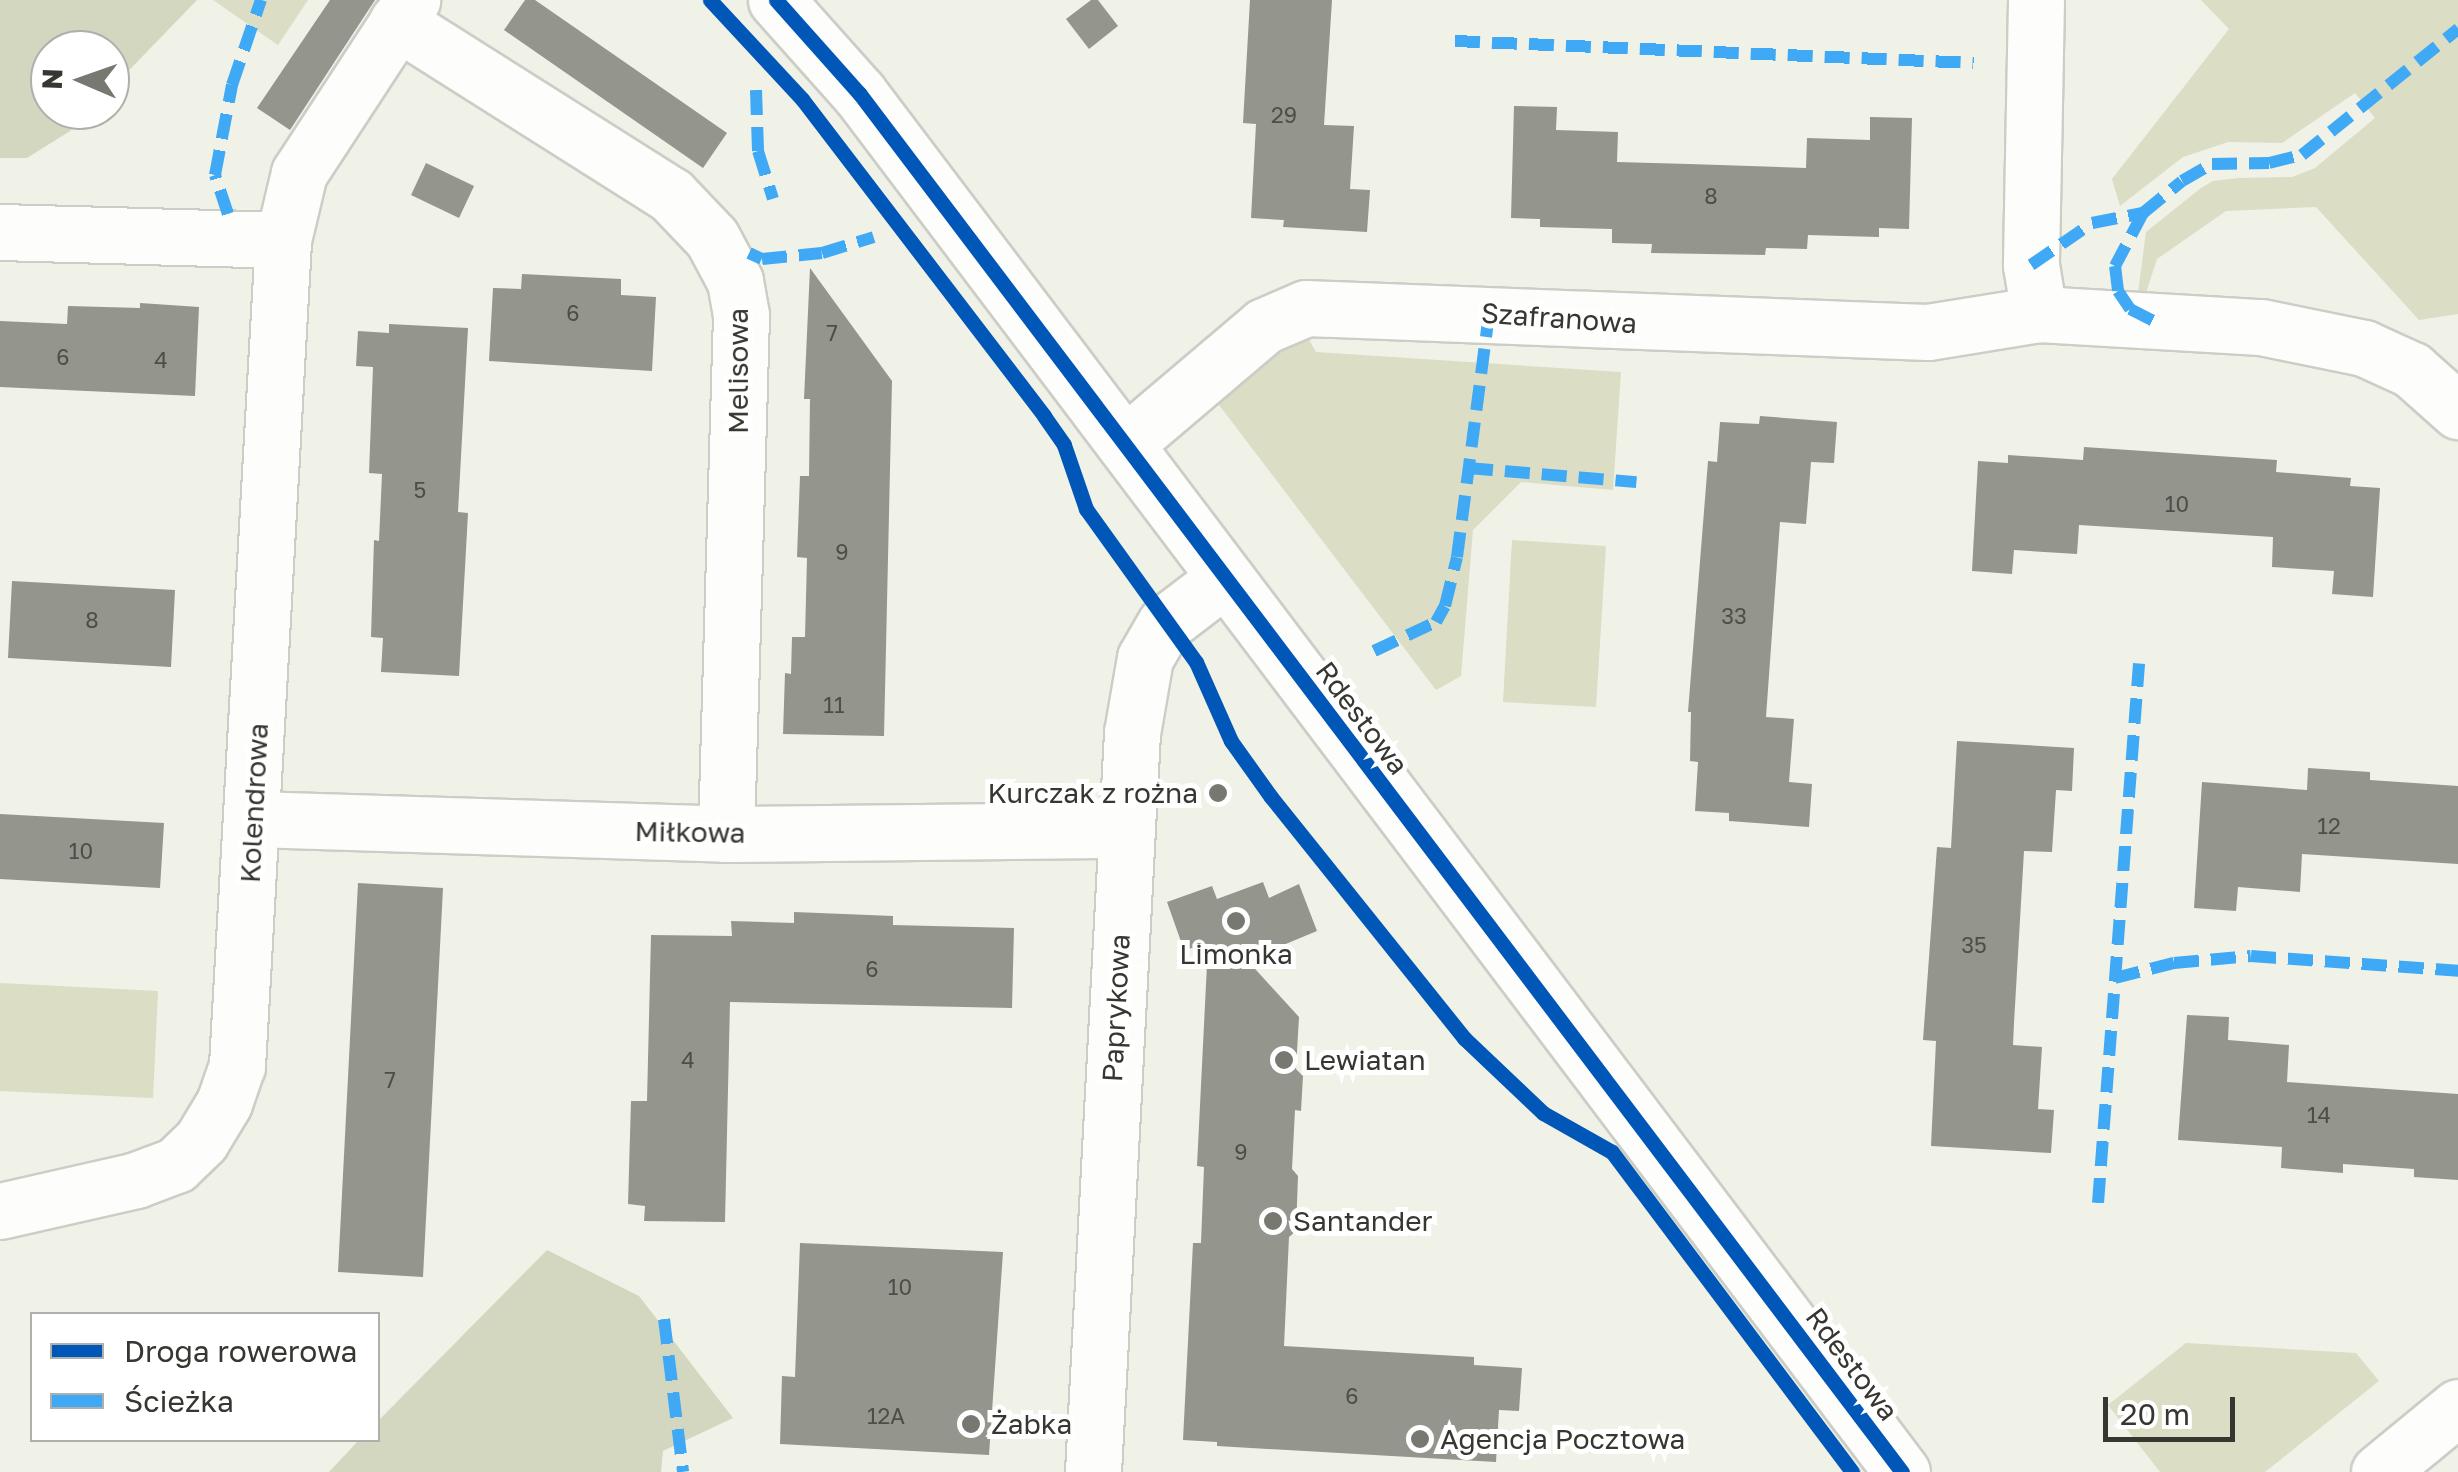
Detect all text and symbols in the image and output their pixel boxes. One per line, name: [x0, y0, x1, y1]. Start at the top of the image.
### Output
north arrow: [30, 30, 130, 130]
text: N: [35, 68, 68, 90]
house number: 29: [1271, 102, 1297, 128]
house number: 8: [1704, 183, 1718, 209]
street label: Szafranowa: [1480, 296, 1638, 340]
house number: 6: [566, 300, 580, 326]
street label: Melisowa: [721, 308, 755, 434]
house number: 7: [826, 320, 838, 346]
house number: 6: [56, 344, 70, 370]
house number: 4: [154, 347, 168, 373]
house number: 5: [414, 477, 426, 503]
house number: 10: [2165, 491, 2189, 517]
house number: 9: [835, 539, 849, 565]
house number: 33: [1721, 603, 1747, 629]
house number: 8: [85, 607, 99, 633]
street label: Rdestowa: [1309, 655, 1415, 781]
house number: 11: [823, 692, 845, 718]
street label: Kolendrowa: [233, 722, 275, 884]
place label: Kurczak z rożna: [987, 776, 1198, 810]
marker: Kurczak z rożna: [1207, 782, 1229, 804]
house number: 12: [2317, 813, 2341, 839]
street label: Miłkowa: [634, 814, 746, 850]
house number: 10: [69, 838, 93, 864]
marker: Limonka: [1225, 910, 1247, 932]
house number: 35: [1961, 932, 1987, 958]
street label: Paprykowa: [1095, 933, 1137, 1083]
place label: Limonka: [1179, 937, 1293, 971]
house number: 6: [865, 956, 879, 982]
place label: Lewiatan: [1304, 1043, 1426, 1077]
house number: 4: [681, 1047, 695, 1073]
marker: Lewiatan: [1273, 1049, 1295, 1071]
house number: 7: [384, 1067, 396, 1093]
house number: 14: [2307, 1102, 2331, 1128]
house number: 9: [1234, 1139, 1248, 1165]
place label: Santander: [1293, 1204, 1432, 1238]
marker: Santander: [1262, 1210, 1284, 1232]
house number: 10: [888, 1274, 912, 1300]
street label: Rdestowa: [1799, 1301, 1905, 1427]
legend: [30, 1312, 380, 1442]
text: Droga rowerowa: [124, 1333, 358, 1369]
scale bar: [2108, 1377, 2240, 1439]
text: Ścieżka: [124, 1383, 234, 1419]
house number: 6: [1345, 1383, 1359, 1409]
text: 20 m: [2120, 1396, 2190, 1432]
house number: 12A: [867, 1403, 905, 1429]
place label: Żabka: [991, 1407, 1072, 1441]
marker: Żabka: [960, 1413, 982, 1435]
place label: Agencja Pocztowa: [1440, 1422, 1685, 1456]
marker: Agencja Pocztowa: [1409, 1428, 1431, 1450]

